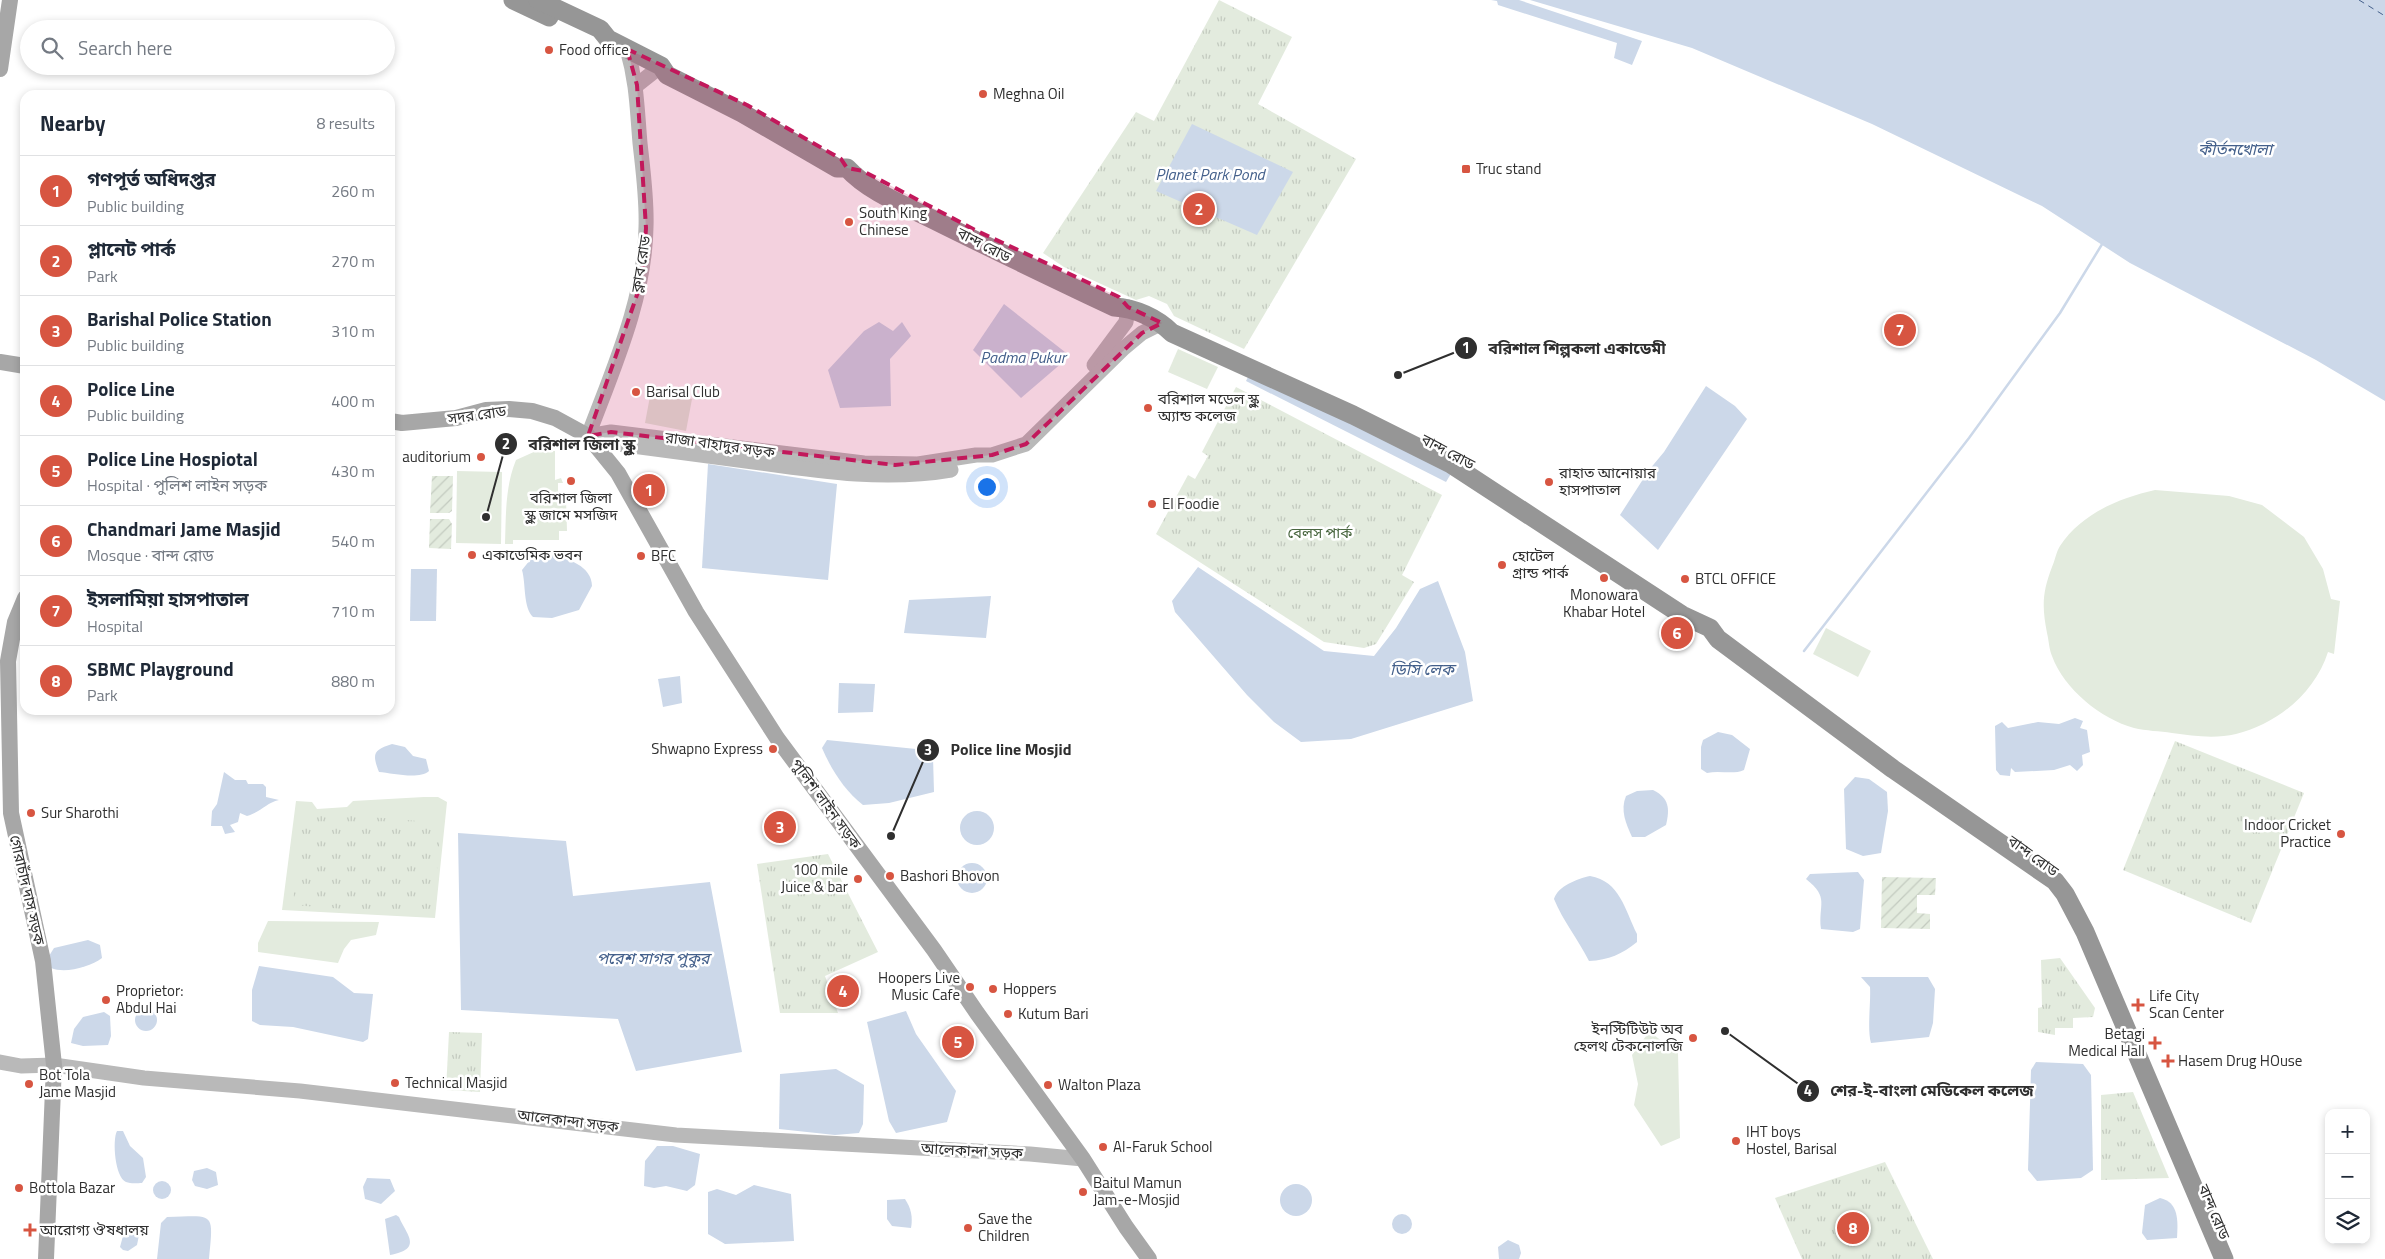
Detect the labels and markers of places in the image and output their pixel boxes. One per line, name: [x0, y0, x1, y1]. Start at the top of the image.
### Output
place label: Food office: [559, 38, 629, 61]
marker: Food office: [543, 44, 555, 56]
place label: Meghna Oil: [993, 82, 1064, 105]
marker: Meghna Oil: [977, 88, 989, 100]
place label: Truc stand: [1476, 157, 1541, 180]
marker: Truc stand: [1460, 163, 1472, 175]
pin: 2: [1183, 190, 1215, 228]
place label: South King Chinese: [859, 201, 928, 241]
marker: South King Chinese: [843, 216, 855, 228]
pin: 7: [1884, 311, 1916, 349]
callout: বরিশাল শিল্পকলা একাডেমী: [1453, 333, 1676, 364]
place label: Barisal Club: [646, 380, 720, 403]
marker: Barisal Club: [630, 386, 642, 398]
place label: বরিশাল মডেল স্কুল অ্যান্ড কলেজ: [1157, 387, 1259, 427]
marker: বরিশাল মডেল স্কুল অ্যান্ড কলেজ: [1142, 402, 1154, 414]
callout: বরিশাল জিলা স্কুল: [493, 429, 645, 460]
place label: auditorium: [402, 445, 471, 468]
marker: auditorium: [475, 451, 487, 463]
place label: রাহাত আনোয়ার হাসপাতাল: [1558, 461, 1657, 501]
pin: 1: [633, 471, 665, 509]
marker: বরিশাল জিলা স্কুল জামে মসজিদ: [565, 475, 577, 487]
marker: রাহাত আনোয়ার হাসপাতাল: [1543, 476, 1555, 488]
place label: বরিশাল জিলা স্কুল জামে মসজিদ: [523, 486, 618, 526]
place label: El Foodie: [1162, 492, 1219, 515]
marker: El Foodie: [1146, 498, 1158, 510]
place label: একাডেমিক ভবন: [482, 543, 583, 566]
place label: BFC: [651, 544, 676, 567]
place label: হোটেল গ্রান্ড পার্ক: [1512, 544, 1569, 584]
marker: একাডেমিক ভবন: [466, 549, 478, 561]
marker: BFC: [635, 550, 647, 562]
marker: হোটেল গ্রান্ড পার্ক: [1496, 559, 1508, 571]
place label: BTCL OFFICE: [1695, 567, 1776, 590]
marker: Monowara Khabar Hotel: [1598, 572, 1610, 584]
marker: BTCL OFFICE: [1679, 573, 1691, 585]
place label: Monowara Khabar Hotel: [1563, 583, 1645, 623]
pin: 6: [1661, 614, 1693, 652]
callout: Police line Mosjid: [916, 734, 1081, 765]
place label: Shwapno Express: [651, 737, 763, 760]
marker: Shwapno Express: [767, 743, 779, 755]
place label: Sur Sharothi: [41, 801, 119, 824]
marker: Sur Sharothi: [25, 807, 37, 819]
pin: 3: [764, 808, 796, 846]
place label: Indoor Cricket Practice: [2244, 813, 2332, 853]
marker: Indoor Cricket Practice: [2335, 828, 2347, 840]
place label: 100 mile Juice & bar: [781, 858, 848, 898]
place label: Bashori Bhovon: [900, 864, 1000, 887]
marker: Bashori Bhovon: [884, 870, 896, 882]
marker: 100 mile Juice & bar: [852, 873, 864, 885]
place label: Hoopers Live Music Cafe: [878, 966, 960, 1006]
pin: 4: [827, 972, 859, 1010]
place label: Hoppers: [1003, 977, 1057, 1000]
place label: Proprietor: Abdul Hai: [116, 979, 183, 1019]
marker: Hoopers Live Music Cafe: [964, 981, 976, 993]
marker: Hoppers: [987, 983, 999, 995]
place label: Life City Scan Center: [2149, 984, 2224, 1024]
marker: Proprietor: Abdul Hai: [100, 994, 112, 1006]
marker: Life City Scan Center: [2131, 998, 2145, 1012]
place label: Kutum Bari: [1018, 1002, 1089, 1025]
marker: Kutum Bari: [1002, 1008, 1014, 1020]
place label: ইনস্টিটিউট অব হেলথ টেকনোলজি: [1574, 1017, 1684, 1057]
place label: Betagi Medical Hall: [2068, 1022, 2145, 1062]
pin: 5: [942, 1023, 974, 1061]
marker: ইনস্টিটিউট অব হেলথ টেকনোলজি: [1687, 1032, 1699, 1044]
marker: Betagi Medical Hall: [2149, 1037, 2161, 1049]
place label: Hasem Drug HOuse: [2178, 1049, 2302, 1072]
marker: Hasem Drug HOuse: [2162, 1055, 2174, 1067]
place label: Bot Tola Jame Masjid: [39, 1063, 116, 1103]
place label: Technical Masjid: [405, 1071, 507, 1094]
place label: Walton Plaza: [1058, 1073, 1141, 1096]
callout: শের-ই-বাংলা মেডিকেল কলেজ: [1795, 1075, 2044, 1106]
marker: Technical Masjid: [389, 1077, 401, 1089]
marker: Bot Tola Jame Masjid: [23, 1078, 35, 1090]
marker: Walton Plaza: [1042, 1079, 1054, 1091]
place label: IHT boys Hostel, Barisal: [1746, 1120, 1837, 1160]
place label: Al-Faruk School: [1113, 1135, 1213, 1158]
marker: IHT boys Hostel, Barisal: [1730, 1135, 1742, 1147]
marker: Al-Faruk School: [1097, 1141, 1109, 1153]
place label: Baitul Mamun Jam-e-Mosjid: [1093, 1171, 1182, 1211]
place label: Bottola Bazar: [29, 1176, 115, 1199]
marker: Bottola Bazar: [13, 1182, 25, 1194]
marker: Baitul Mamun Jam-e-Mosjid: [1077, 1186, 1089, 1198]
place label: Save the Children: [978, 1207, 1032, 1247]
pin: 8: [1837, 1209, 1869, 1247]
place label: আরোগ্য ঔষধালয়: [39, 1218, 149, 1241]
marker: Save the Children: [962, 1222, 974, 1234]
marker: আরোগ্য ঔষধালয়: [24, 1224, 36, 1236]

